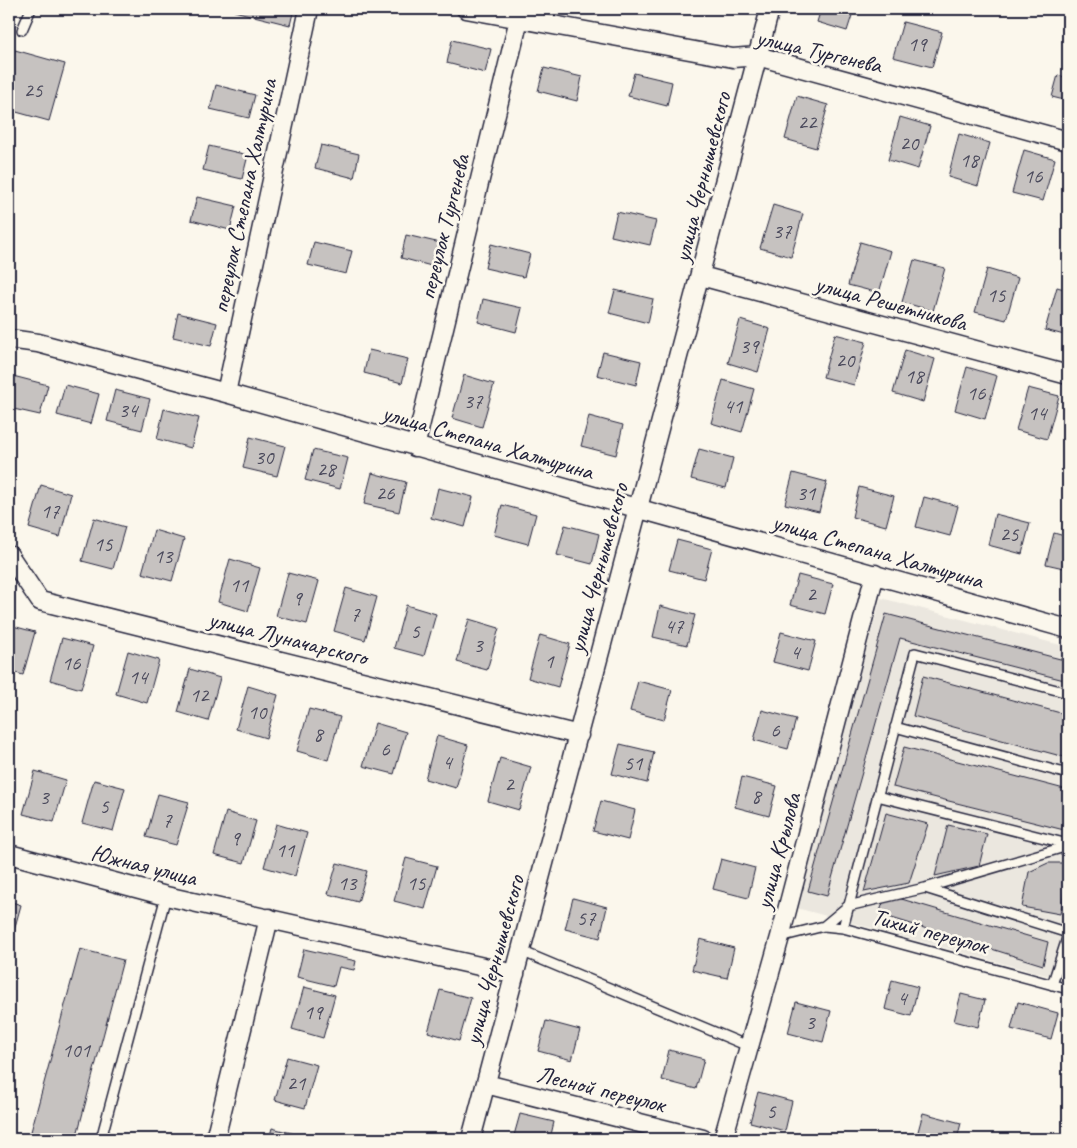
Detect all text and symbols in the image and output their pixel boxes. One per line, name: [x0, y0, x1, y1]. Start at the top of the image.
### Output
street label: улица Тургенева: [751, 22, 886, 80]
house number: 19: [908, 31, 928, 57]
street label: переулок Степана Халтурина: [205, 75, 284, 316]
house number: 25: [24, 77, 44, 103]
street label: улица Чернышевского: [666, 87, 738, 267]
house number: 22: [798, 109, 818, 135]
house number: 20: [900, 130, 920, 156]
house number: 18: [960, 147, 981, 173]
street label: переулок Тургенева: [412, 150, 477, 303]
house number: 16: [1024, 163, 1043, 189]
house number: 37: [773, 218, 793, 244]
street label: улица Решетникова: [810, 268, 971, 338]
house number: 15: [987, 282, 1007, 308]
house number: 39: [740, 333, 760, 359]
house number: 20: [836, 347, 856, 373]
house number: 18: [905, 363, 926, 389]
house number: 16: [967, 380, 986, 406]
house number: 37: [464, 388, 484, 414]
house number: 41: [724, 393, 744, 419]
house number: 34: [119, 397, 140, 423]
street label: улица Степана Халтурина: [377, 397, 598, 487]
house number: 14: [1028, 400, 1049, 426]
house number: 30: [255, 444, 275, 470]
house number: 28: [317, 456, 338, 482]
street label: улица Чернышевского: [560, 478, 635, 658]
house number: 26: [376, 480, 395, 506]
house number: 31: [797, 480, 817, 506]
house number: 17: [41, 498, 61, 524]
street label: улица Степана Халтурина: [767, 506, 988, 596]
house number: 25: [1000, 521, 1020, 547]
house number: 15: [94, 531, 114, 557]
house number: 13: [154, 543, 174, 569]
house number: 11: [230, 572, 250, 598]
house number: 2: [806, 581, 817, 607]
house number: 9: [292, 585, 303, 611]
house number: 7: [350, 601, 361, 627]
street label: улица Луначарского: [204, 603, 373, 673]
house number: 47: [665, 613, 685, 639]
house number: 5: [410, 618, 421, 644]
house number: 3: [473, 632, 484, 658]
house number: 4: [790, 639, 802, 665]
house number: 1: [544, 648, 555, 674]
house number: 16: [62, 650, 81, 676]
house number: 14: [129, 664, 150, 690]
house number: 12: [190, 682, 210, 708]
house number: 10: [248, 699, 268, 725]
house number: 6: [770, 717, 780, 743]
house number: 8: [313, 721, 325, 747]
house number: 6: [380, 736, 390, 762]
house number: 4: [442, 749, 454, 775]
house number: 51: [624, 750, 644, 776]
house number: 2: [504, 771, 515, 797]
house number: 8: [751, 783, 763, 809]
house number: 3: [39, 784, 50, 810]
street label: улица Крылова: [748, 788, 808, 914]
house number: 5: [99, 793, 110, 819]
house number: 7: [162, 807, 173, 833]
house number: 9: [230, 825, 241, 851]
street label: Южная улица: [88, 837, 201, 893]
house number: 11: [276, 837, 296, 863]
house number: 13: [338, 870, 358, 896]
house number: 15: [407, 870, 427, 896]
street label: улица Чернышевского: [456, 870, 531, 1050]
street label: Тихий переулок: [869, 901, 993, 961]
house number: 57: [577, 905, 597, 931]
house number: 4: [897, 985, 909, 1011]
house number: 19: [304, 999, 324, 1025]
house number: 3: [805, 1009, 816, 1035]
house number: 101: [62, 1037, 92, 1063]
street label: Лесной переулок: [534, 1059, 670, 1120]
house number: 21: [287, 1070, 307, 1096]
house number: 5: [766, 1098, 777, 1124]

